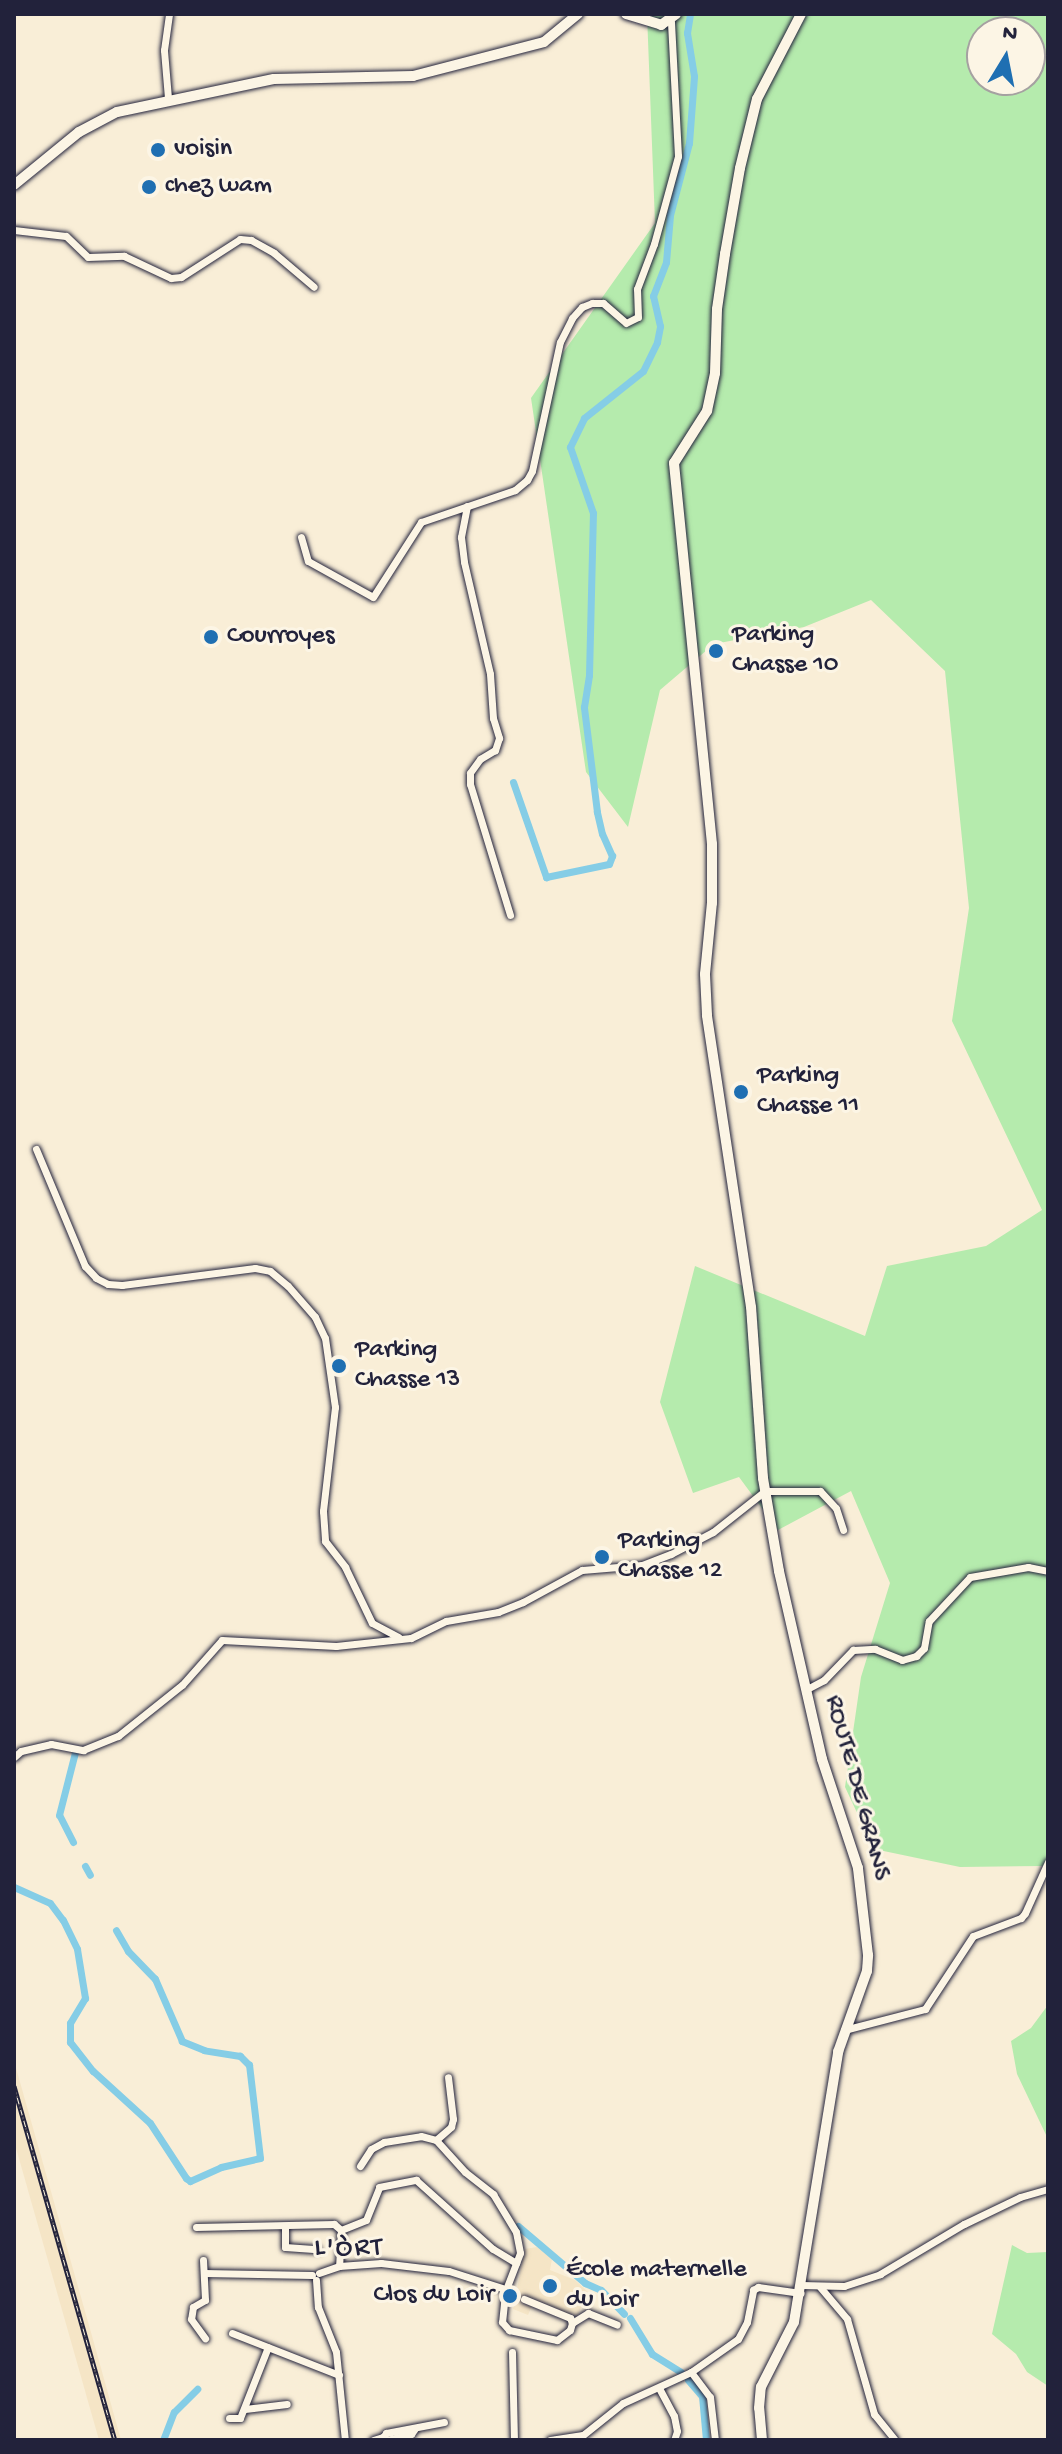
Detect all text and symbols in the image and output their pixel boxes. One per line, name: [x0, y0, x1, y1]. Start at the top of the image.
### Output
north arrow: [966, 16, 1046, 96]
text: N: [1000, 20, 1019, 48]
place label: voisin: [174, 134, 232, 166]
marker: voisin: [149, 141, 167, 159]
place label: chez wam: [165, 171, 272, 203]
marker: chez wam: [140, 178, 158, 196]
place label: Parking Chasse 10: [732, 620, 838, 682]
place label: Courroyes: [227, 621, 334, 653]
marker: Courroyes: [202, 628, 220, 646]
marker: Parking Chasse 10: [707, 642, 725, 660]
place label: Parking Chasse 11: [757, 1061, 859, 1122]
marker: Parking Chasse 11: [732, 1083, 750, 1101]
place label: Parking Chasse 13: [355, 1335, 460, 1396]
marker: Parking Chasse 13: [330, 1357, 348, 1375]
place label: Parking Chasse 12: [618, 1526, 722, 1588]
marker: Parking Chasse 12: [593, 1548, 611, 1566]
street label: ROUTE DE GRANS: [816, 1692, 896, 1884]
district label: L'ÒRT: [314, 2232, 384, 2266]
place label: École maternelle du Loir: [566, 2255, 747, 2316]
marker: École maternelle du Loir: [541, 2277, 559, 2295]
place label: Clos du Loir: [374, 2280, 494, 2312]
marker: Clos du Loir: [501, 2287, 519, 2305]

